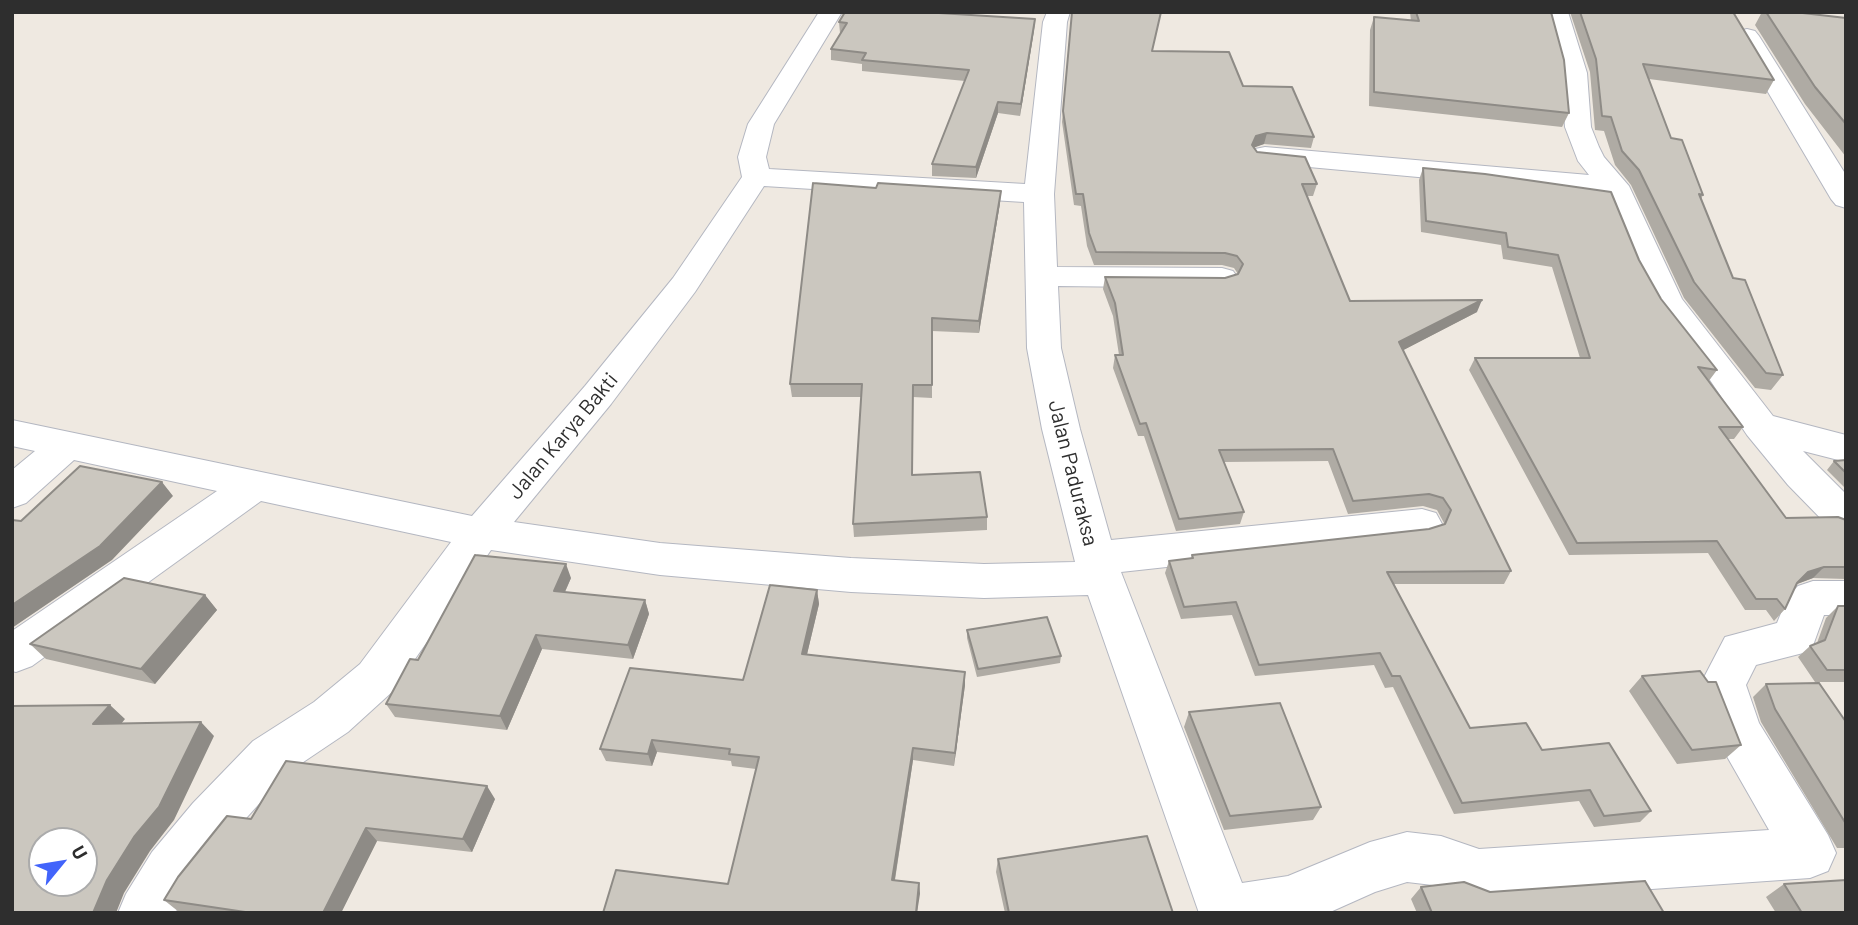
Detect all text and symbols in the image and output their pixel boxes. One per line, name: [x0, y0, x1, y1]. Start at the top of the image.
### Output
street label: Jalan Karya Bakti: [503, 368, 623, 504]
street label: Jalan Paduraksa: [1043, 397, 1103, 549]
north arrow: [28, 827, 98, 897]
text: U: [67, 841, 93, 863]

